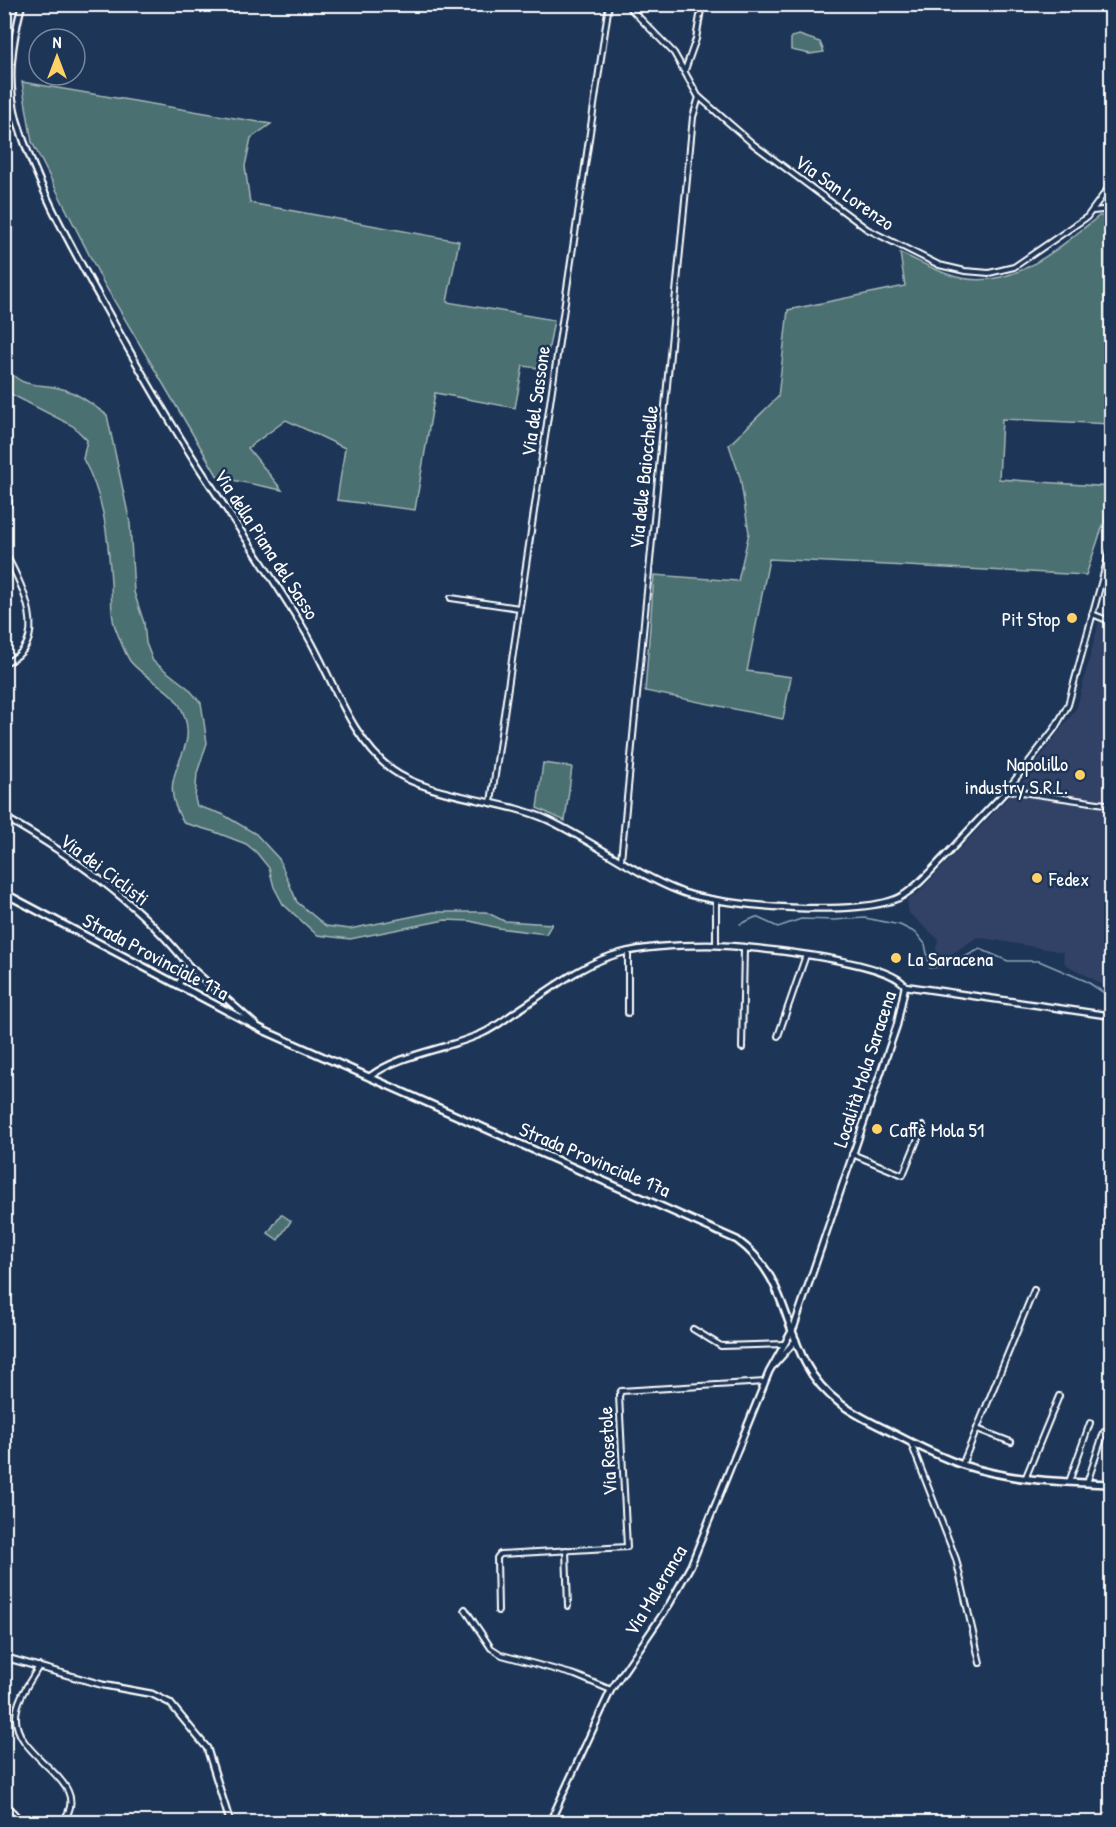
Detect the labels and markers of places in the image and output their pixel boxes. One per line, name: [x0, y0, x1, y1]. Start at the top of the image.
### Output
place label: Pit Stop: [1002, 605, 1060, 632]
marker: Pit Stop: [1065, 611, 1079, 625]
place label: Napolillo industry S.R.L.: [965, 750, 1068, 800]
marker: Napolillo industry S.R.L.: [1073, 768, 1087, 782]
place label: Fedex: [1048, 865, 1089, 892]
marker: Fedex: [1030, 871, 1044, 885]
place label: La Saracena: [908, 945, 993, 972]
marker: La Saracena: [889, 951, 903, 965]
place label: Caffè Mola 51: [889, 1116, 984, 1143]
marker: Caffè Mola 51: [870, 1122, 884, 1136]

